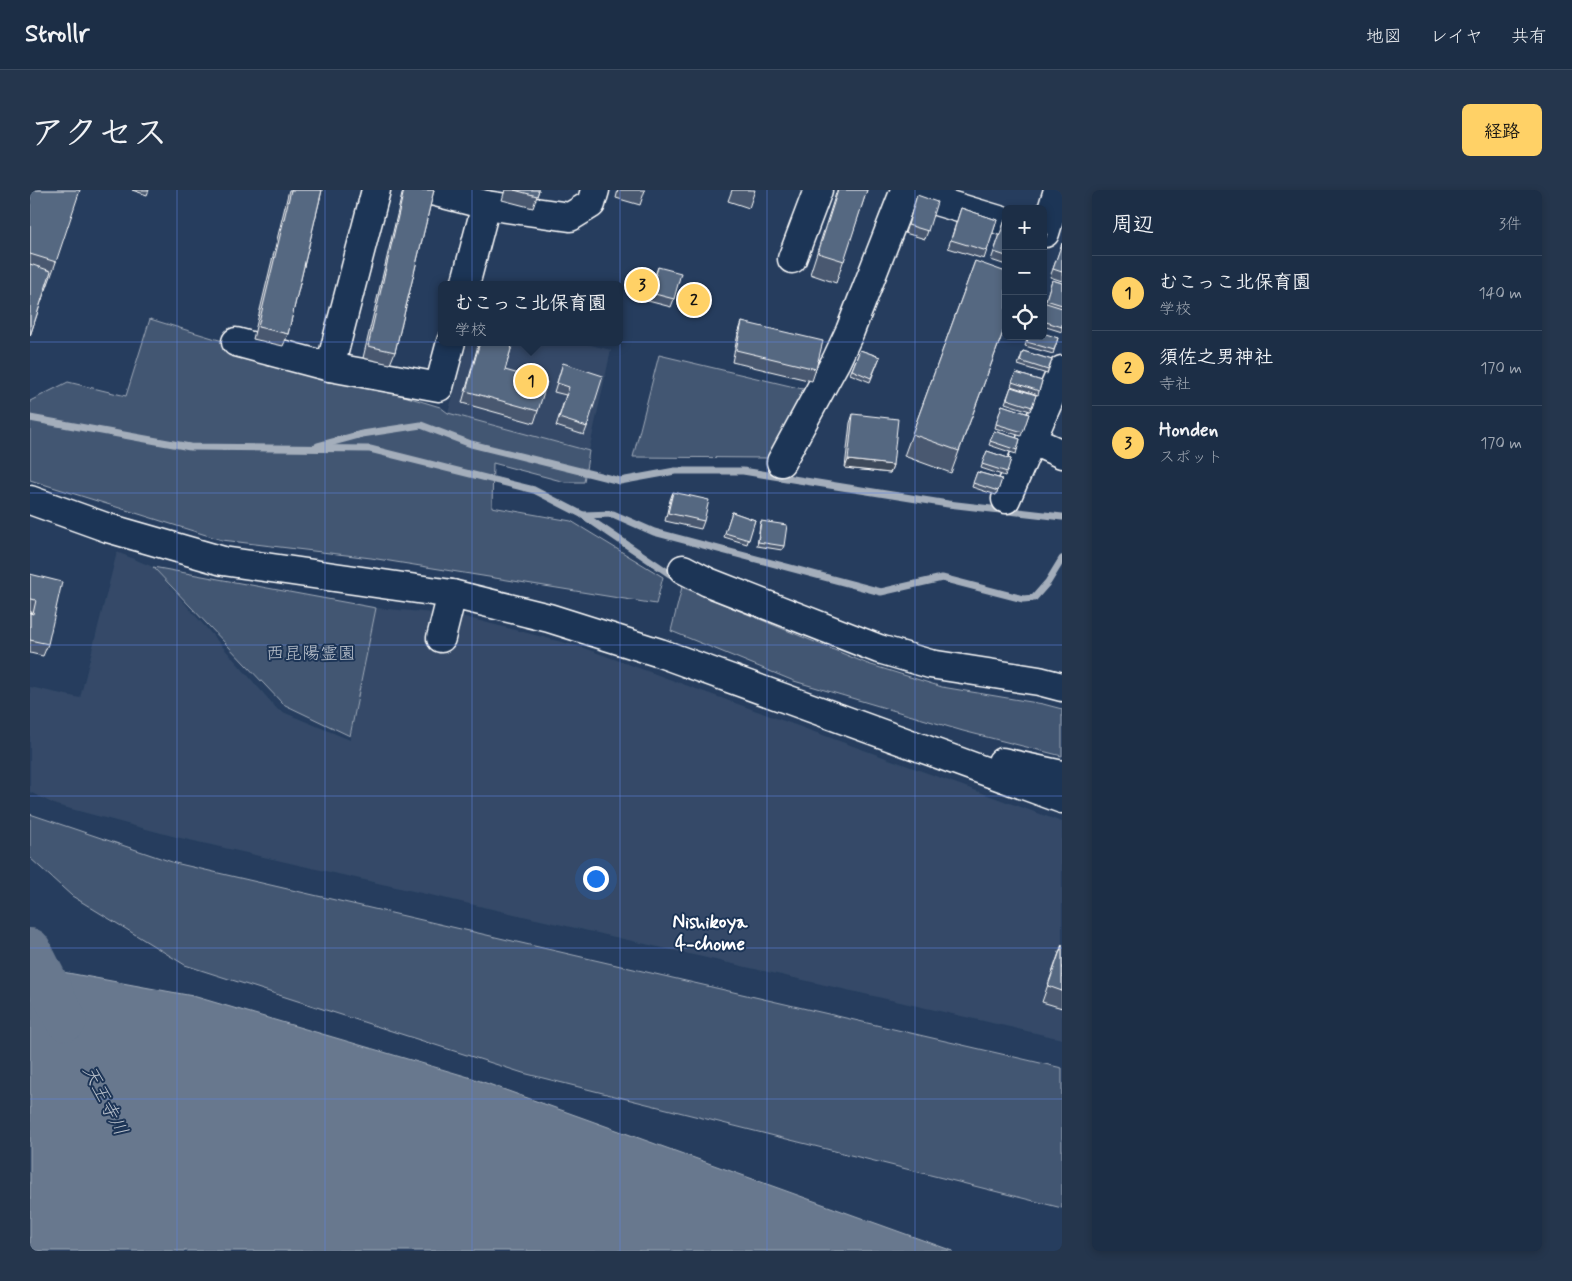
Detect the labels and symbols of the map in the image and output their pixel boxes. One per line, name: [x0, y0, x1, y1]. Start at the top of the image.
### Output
pin: 3: [626, 266, 658, 304]
pin: 2: [678, 281, 710, 319]
pin: 1: [515, 362, 547, 400]
park label: 西昆陽霊園: [266, 642, 356, 666]
your location: [583, 866, 609, 892]
district label: Nishikoya 4-chome: [672, 910, 748, 957]
water label: 天王寺川: [76, 1061, 133, 1140]

